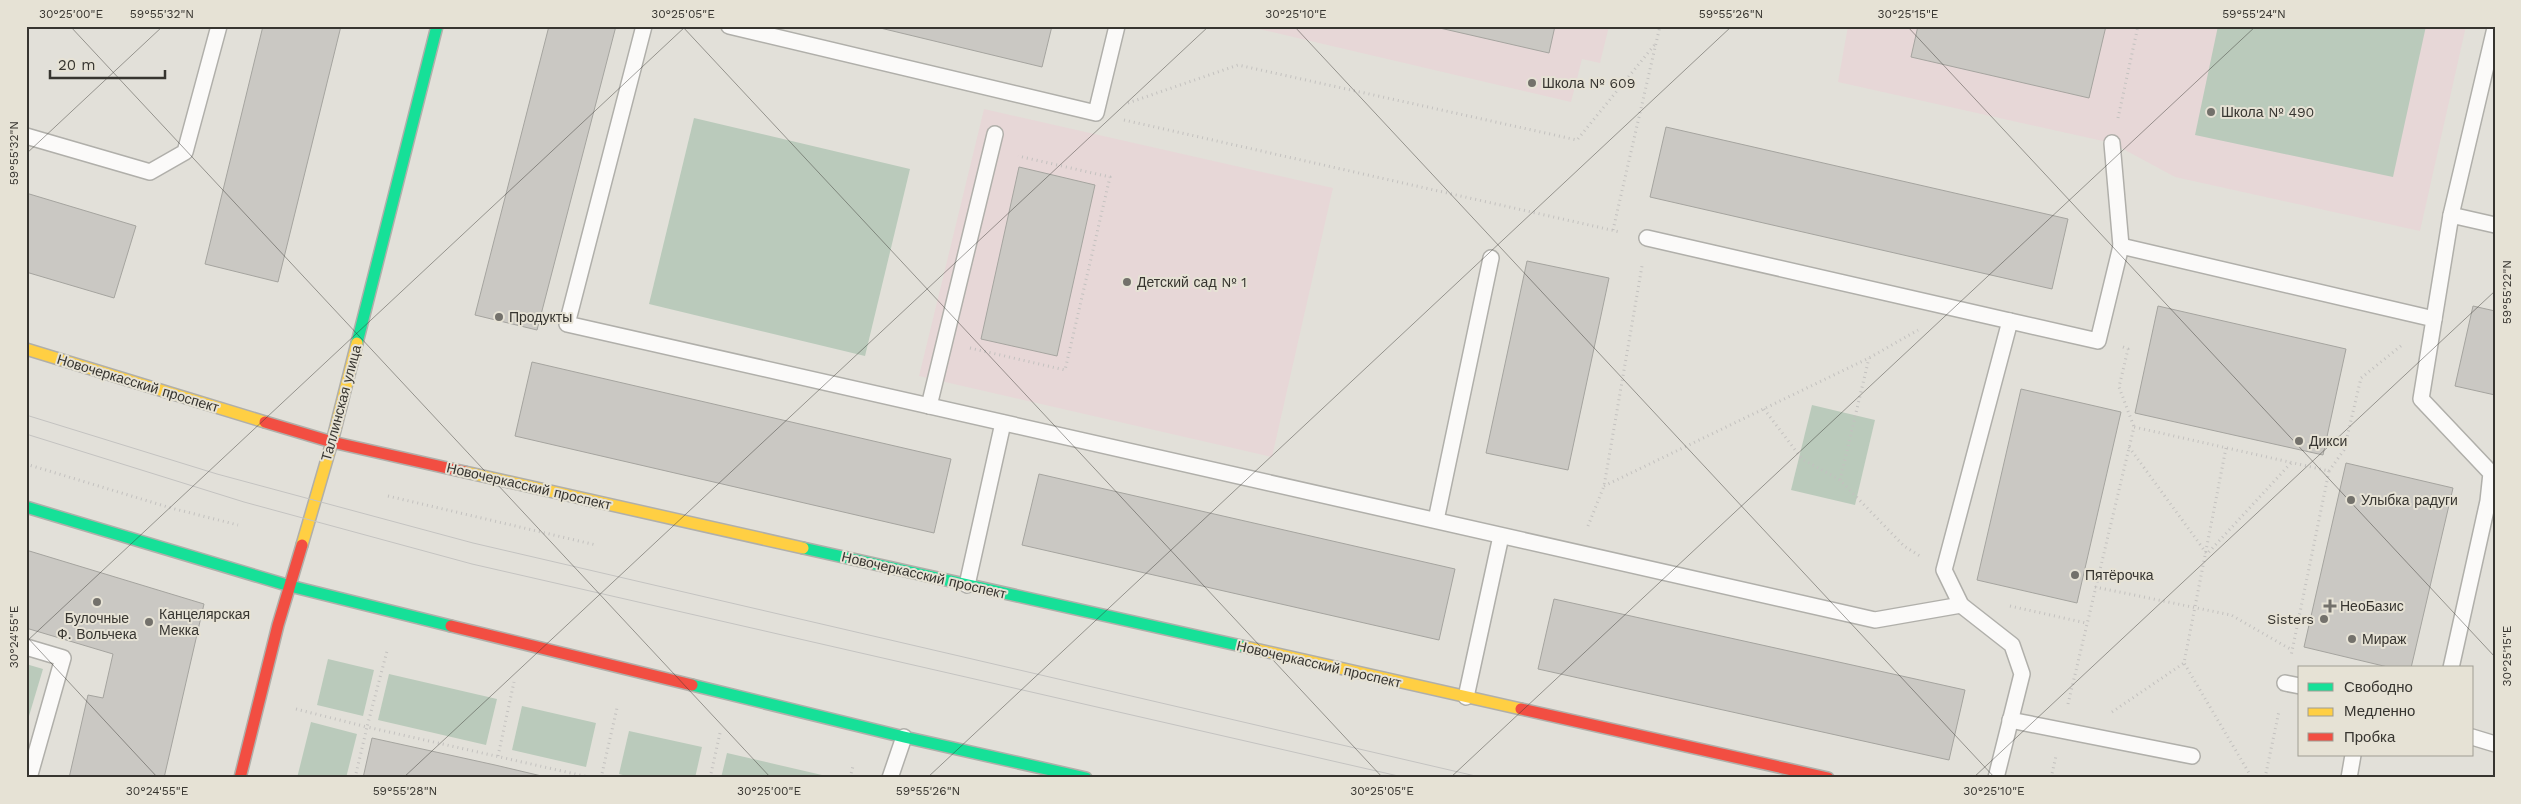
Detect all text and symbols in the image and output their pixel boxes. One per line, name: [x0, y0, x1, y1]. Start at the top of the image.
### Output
text: 30°25'00"E: [39, 7, 103, 21]
text: 59°55'32"N: [130, 7, 194, 21]
text: 30°25'05"E: [651, 7, 715, 21]
text: 30°25'10"E: [1265, 7, 1327, 21]
text: 59°55'26"N: [1699, 7, 1763, 21]
text: 30°25'15"E: [1878, 7, 1939, 21]
text: 59°55'24"N: [2222, 7, 2286, 21]
scale bar: [50, 48, 165, 80]
text: 20 m: [58, 56, 96, 74]
place label: Школа № 609: [1542, 75, 1635, 91]
marker: Школа № 609: [1526, 77, 1538, 89]
place label: Школа № 490: [2221, 104, 2314, 120]
marker: Школа № 490: [2205, 106, 2217, 118]
text: 59°55'32"N: [7, 121, 21, 185]
text: 59°55'22"N: [2500, 260, 2514, 324]
place label: Детский сад № 1: [1137, 274, 1247, 290]
marker: Детский сад № 1: [1121, 276, 1133, 288]
place label: Продукты: [509, 309, 572, 325]
marker: Продукты: [493, 311, 505, 323]
street label: Таллинская улица: [318, 343, 364, 463]
street label: Новочеркасский проспект: [55, 351, 221, 415]
place label: Дикси: [2309, 433, 2347, 449]
marker: Дикси: [2293, 435, 2305, 447]
street label: Новочеркасский проспект: [445, 459, 613, 513]
place label: Улыбка радуги: [2361, 492, 2458, 508]
marker: Улыбка радуги: [2345, 494, 2357, 506]
street label: Новочеркасский проспект: [840, 548, 1008, 602]
place label: Пятёрочка: [2085, 567, 2154, 583]
marker: Пятёрочка: [2069, 569, 2081, 581]
marker: Булочные Ф. Вольчека: [91, 596, 103, 608]
place label: НеоБазис: [2340, 598, 2404, 614]
marker: НеоБазис: [2324, 600, 2336, 612]
text: 30°24'55"E: [7, 605, 21, 668]
place label: Канцелярская Мекка: [159, 606, 250, 638]
place label: Булочные Ф. Вольчека: [57, 610, 137, 642]
place label: Sisters: [2267, 611, 2314, 627]
marker: Sisters: [2318, 613, 2330, 625]
marker: Канцелярская Мекка: [143, 616, 155, 628]
text: 30°25'15"E: [2500, 625, 2514, 686]
place label: Мираж: [2362, 631, 2407, 647]
marker: Мираж: [2346, 633, 2358, 645]
street label: Новочеркасский проспект: [1235, 637, 1403, 691]
legend: [2298, 666, 2474, 756]
text: Свободно: [2344, 678, 2413, 696]
text: Медленно: [2344, 702, 2415, 720]
text: Пробка: [2344, 728, 2396, 746]
text: 30°24'55"E: [126, 784, 189, 798]
text: 59°55'28"N: [373, 784, 437, 798]
text: 30°25'00"E: [737, 784, 801, 798]
text: 59°55'26"N: [896, 784, 960, 798]
text: 30°25'05"E: [1350, 784, 1414, 798]
text: 30°25'10"E: [1963, 784, 2025, 798]

